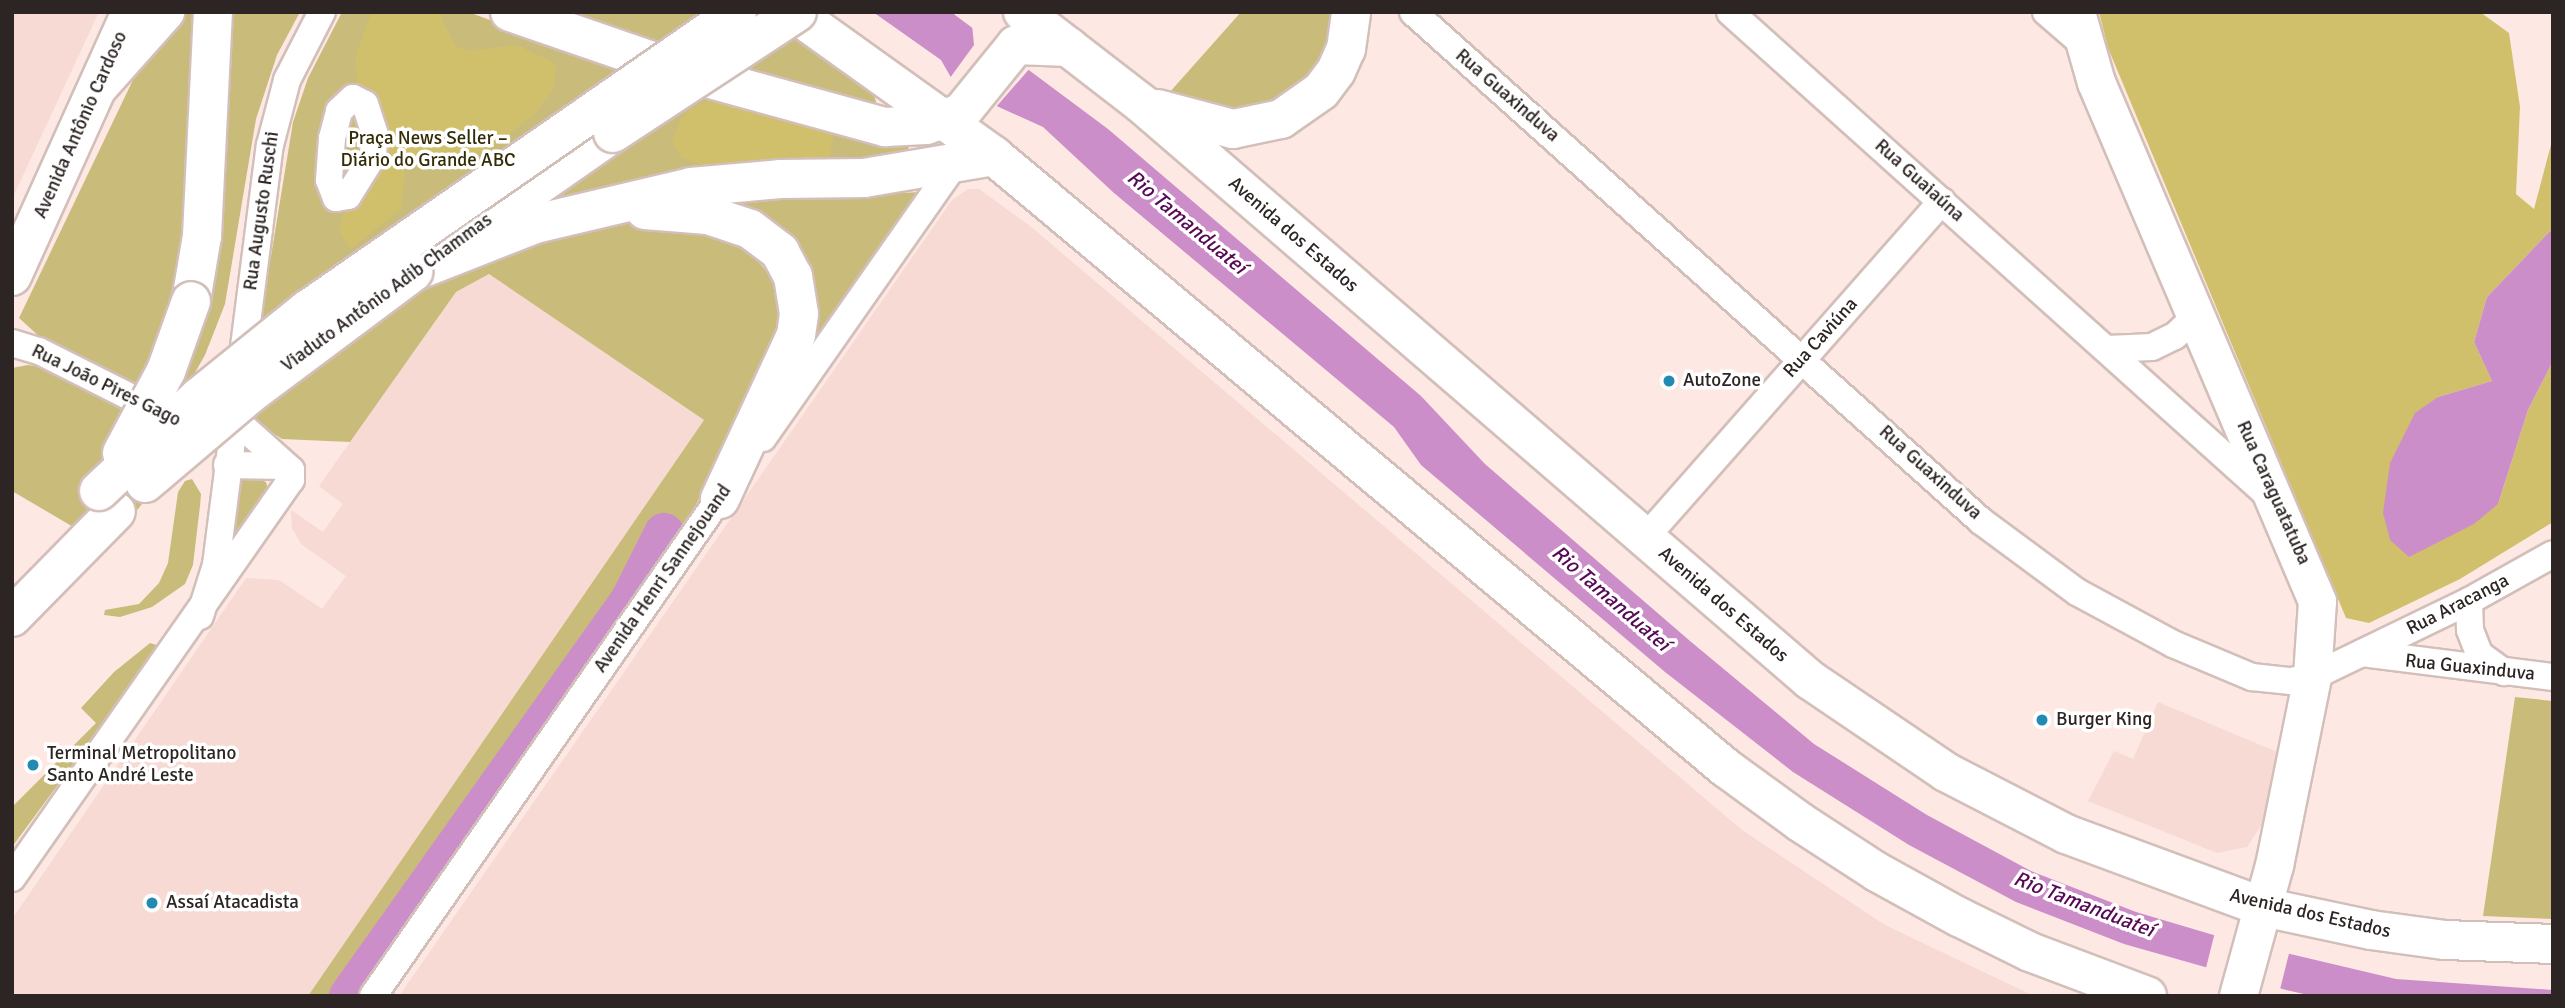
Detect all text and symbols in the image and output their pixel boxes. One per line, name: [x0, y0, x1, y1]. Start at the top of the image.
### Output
street label: Avenida Antônio Cardoso: [29, 28, 133, 222]
street label: Rua Guaxinduva: [1450, 45, 1564, 147]
park label: Praça News Seller – Diário do Grande ABC: [340, 128, 516, 172]
street label: Rua Augusto Ruschi: [240, 130, 284, 292]
street label: Rua Guaiaúna: [1870, 135, 1968, 227]
water label: Rio Tamanduateí: [1122, 165, 1252, 279]
street label: Avenida dos Estados: [1223, 172, 1363, 298]
street label: Viaduto Antônio Adib Chammas: [277, 209, 497, 377]
street label: Rua Caviúna: [1779, 293, 1863, 383]
street label: Rua João Pires Gago: [28, 340, 184, 432]
place label: AutoZone: [1683, 370, 1761, 392]
marker: AutoZone: [1661, 373, 1677, 389]
street label: Rua Caraguatatuba: [2231, 417, 2315, 569]
street label: Rua Guaxinduva: [1874, 421, 1986, 525]
street label: Avenida Henri Sannejouand: [589, 481, 737, 677]
water label: Rio Tamanduateí: [1547, 540, 1675, 656]
street label: Avenida dos Estados: [1653, 542, 1793, 668]
street label: Rua Aracanga: [2403, 569, 2513, 641]
street label: Rua Guaxinduva: [2404, 650, 2536, 686]
place label: Burger King: [2056, 709, 2152, 731]
marker: Burger King: [2034, 712, 2050, 728]
place label: Terminal Metropolitano Santo André Leste: [47, 743, 236, 787]
marker: Terminal Metropolitano Santo André Leste: [25, 757, 41, 773]
water label: Rio Tamanduateí: [2010, 866, 2158, 942]
street label: Avenida dos Estados: [2227, 884, 2393, 944]
place label: Assaí Atacadista: [166, 892, 299, 914]
marker: Assaí Atacadista: [144, 895, 160, 911]

